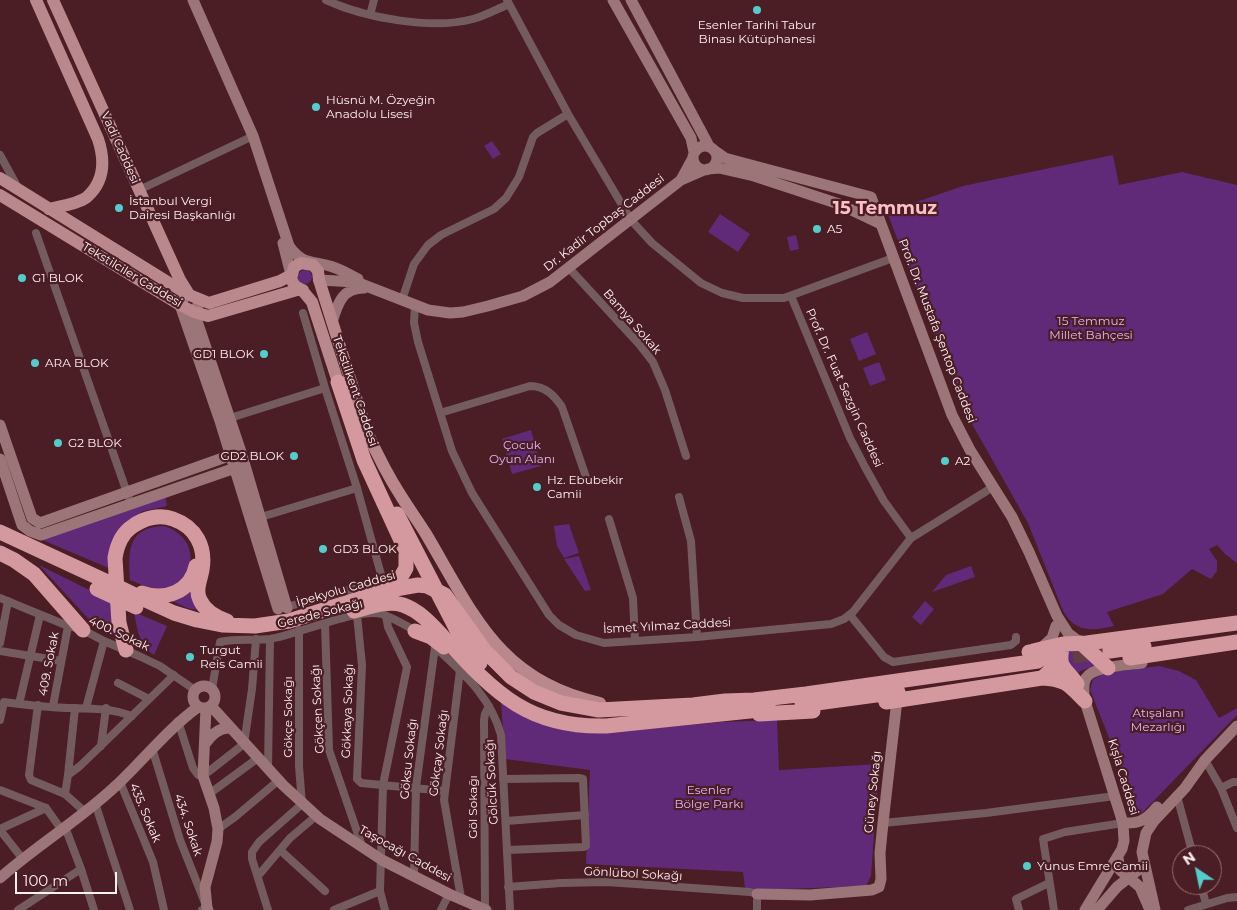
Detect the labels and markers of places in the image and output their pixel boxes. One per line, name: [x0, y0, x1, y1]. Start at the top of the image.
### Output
marker: Esenler Tarihi Tabur Binası Kütüphanesi: [751, 4, 763, 16]
place label: Esenler Tarihi Tabur Binası Kütüphanesi: [698, 18, 816, 46]
place label: Hüsnü M. Özyeğin Anadolu Lisesi: [326, 93, 435, 121]
marker: Hüsnü M. Özyeğin Anadolu Lisesi: [310, 101, 322, 113]
place label: İstanbul Vergi Dairesi Başkanlığı: [129, 194, 235, 222]
marker: İstanbul Vergi Dairesi Başkanlığı: [113, 202, 125, 214]
place label: A5: [827, 222, 842, 236]
marker: A5: [811, 223, 823, 235]
place label: G1 BLOK: [32, 271, 83, 285]
marker: G1 BLOK: [16, 272, 28, 284]
place label: GD1 BLOK: [193, 347, 254, 361]
marker: GD1 BLOK: [258, 348, 270, 360]
place label: ARA BLOK: [45, 356, 109, 370]
marker: ARA BLOK: [29, 357, 41, 369]
place label: G2 BLOK: [68, 436, 122, 450]
marker: G2 BLOK: [52, 437, 64, 449]
place label: GD2 BLOK: [220, 449, 284, 463]
marker: GD2 BLOK: [288, 450, 300, 462]
place label: A2: [955, 454, 970, 468]
marker: A2: [939, 455, 951, 467]
place label: Hz. Ebubekir Camii: [547, 473, 623, 501]
marker: Hz. Ebubekir Camii: [531, 481, 543, 493]
place label: GD3 BLOK: [333, 542, 397, 556]
marker: GD3 BLOK: [317, 543, 329, 555]
place label: Turgut Reis Camii: [200, 643, 263, 671]
marker: Turgut Reis Camii: [184, 651, 196, 663]
place label: Yunus Emre Camii: [1037, 859, 1148, 873]
marker: Yunus Emre Camii: [1021, 860, 1033, 872]

